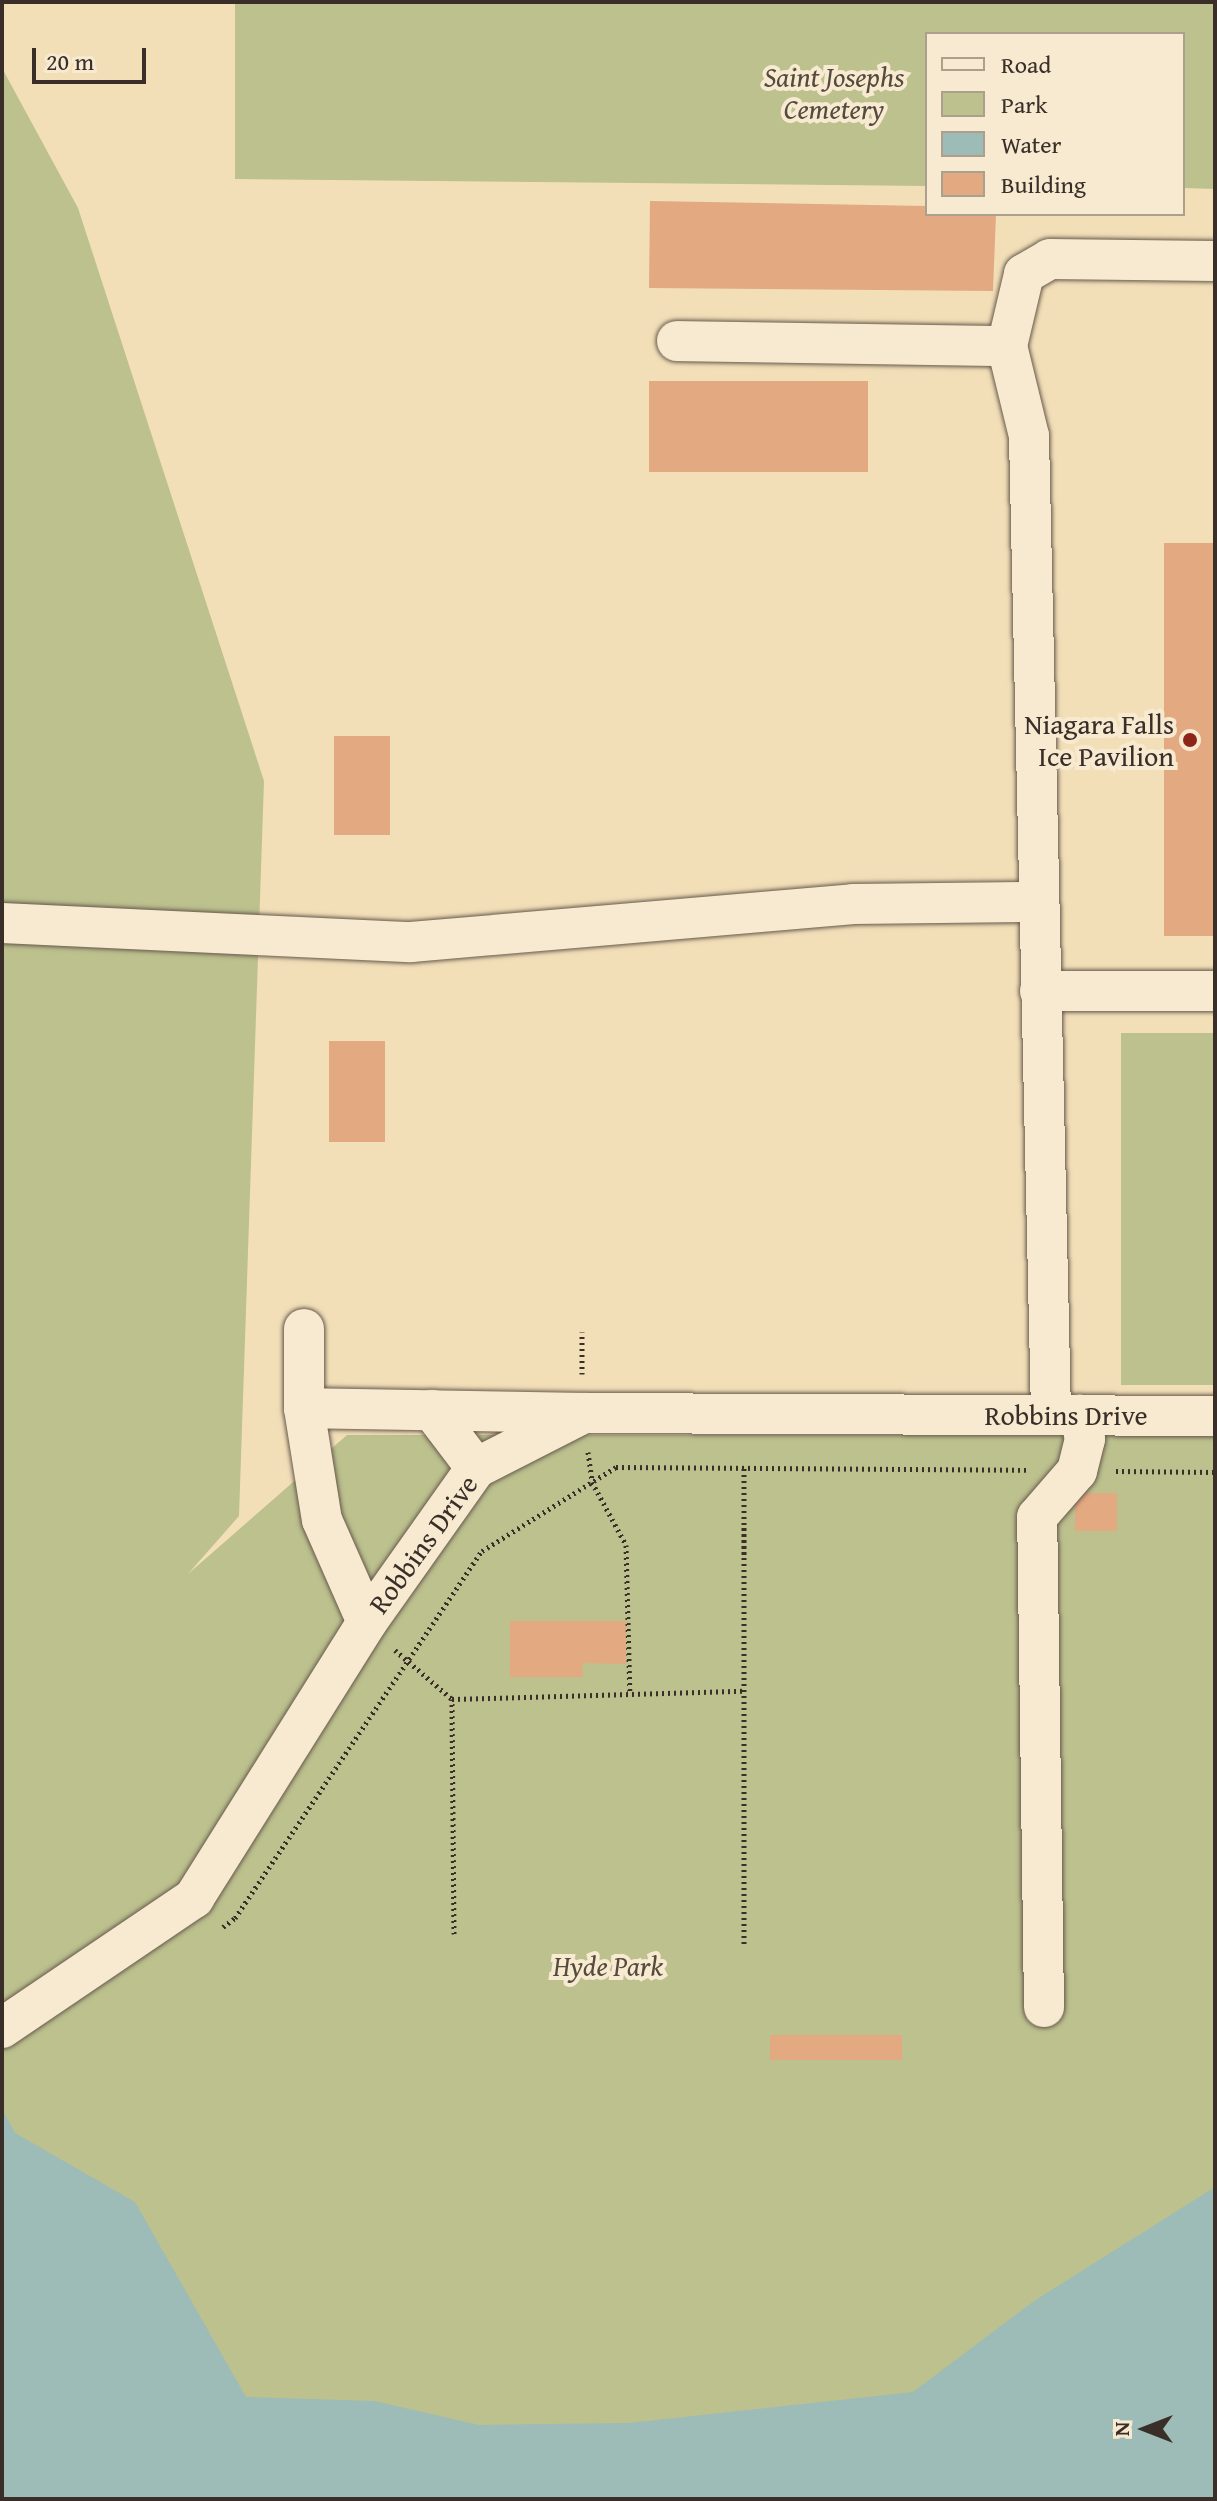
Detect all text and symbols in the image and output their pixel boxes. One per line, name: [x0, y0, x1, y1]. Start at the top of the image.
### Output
scale bar: [36, 32, 150, 82]
legend: [925, 32, 1185, 216]
text: 20 m: [46, 44, 94, 79]
text: Road: [1001, 47, 1051, 82]
park label: Saint Josephs Cemetery: [764, 60, 904, 126]
text: Park: [1001, 87, 1047, 122]
text: Water: [1001, 127, 1061, 162]
text: Building: [1001, 167, 1086, 202]
place label: Niagara Falls Ice Pavilion: [1024, 707, 1174, 773]
marker: Niagara Falls Ice Pavilion: [1181, 731, 1199, 749]
street label: Robbins Drive: [984, 1398, 1148, 1432]
street label: Robbins Drive: [361, 1468, 485, 1620]
park label: Hyde Park: [553, 1949, 663, 1983]
north arrow: [1105, 2389, 1185, 2469]
text: N: [1105, 2422, 1137, 2436]

